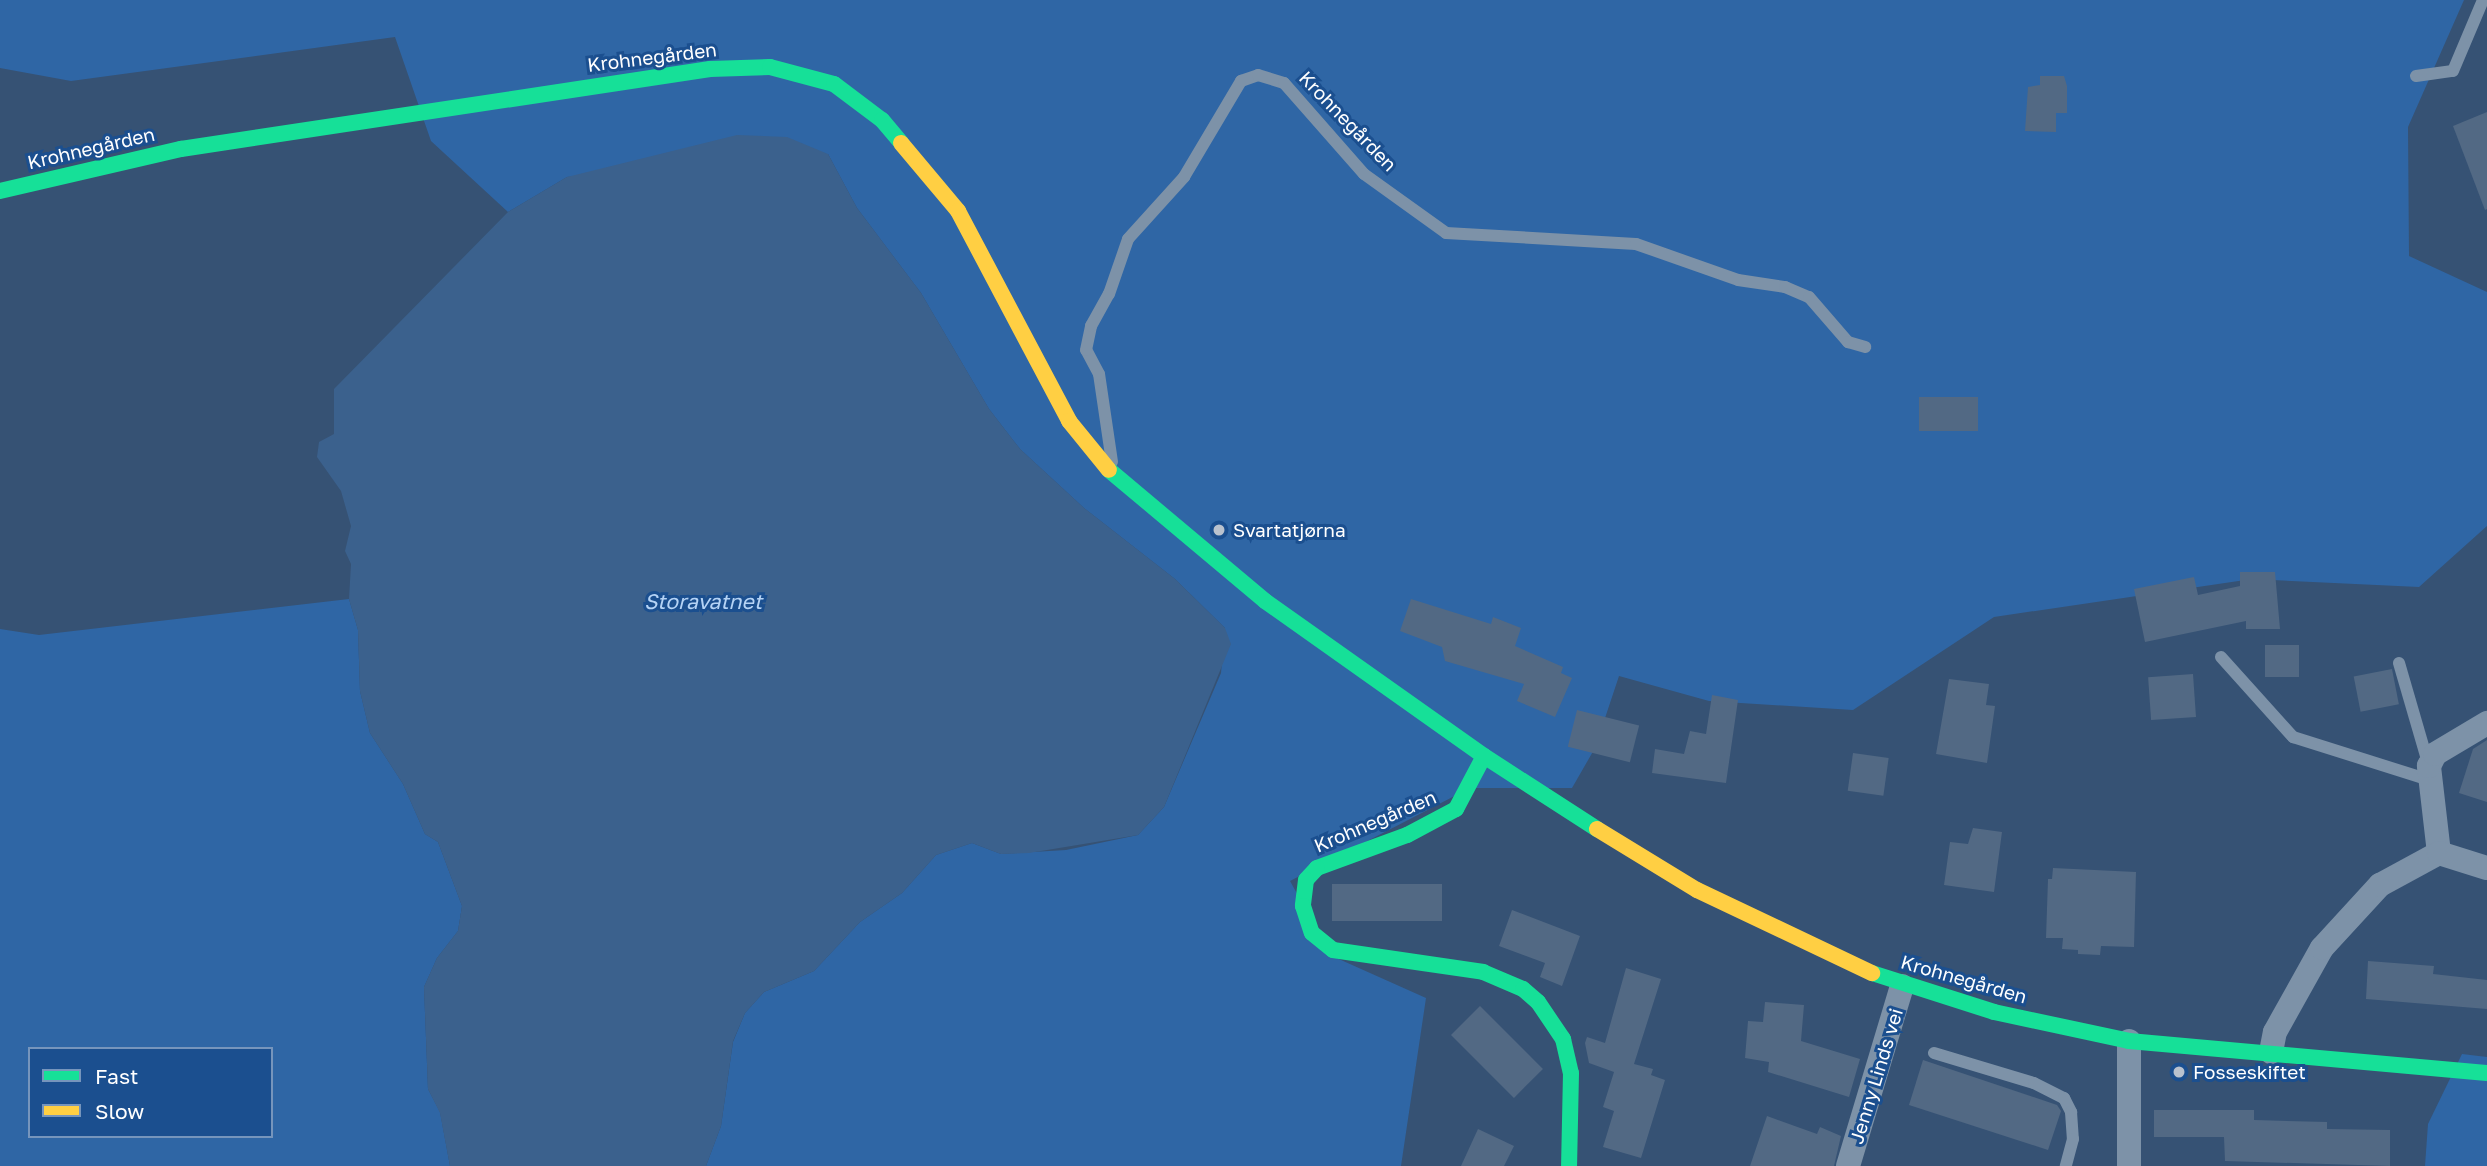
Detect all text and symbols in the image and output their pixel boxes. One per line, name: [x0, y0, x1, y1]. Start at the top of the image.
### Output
street label: Krohnegården: [586, 38, 718, 76]
street label: Krohnegården: [1295, 66, 1401, 176]
street label: Krohnegården: [25, 122, 157, 174]
place label: Svartatjørna: [1233, 519, 1346, 541]
marker: Svartatjørna: [1211, 522, 1227, 538]
water label: Storavatnet: [644, 588, 762, 614]
street label: Krohnegården: [1311, 785, 1439, 857]
street label: Krohnegården: [1898, 950, 2030, 1008]
street label: Jenny Linds vei: [1845, 1006, 1907, 1146]
legend: [28, 1047, 273, 1138]
place label: Fosseskiftet: [2193, 1061, 2306, 1083]
text: Fast: [95, 1063, 138, 1089]
marker: Fosseskiftet: [2171, 1064, 2187, 1080]
text: Slow: [95, 1098, 144, 1124]

